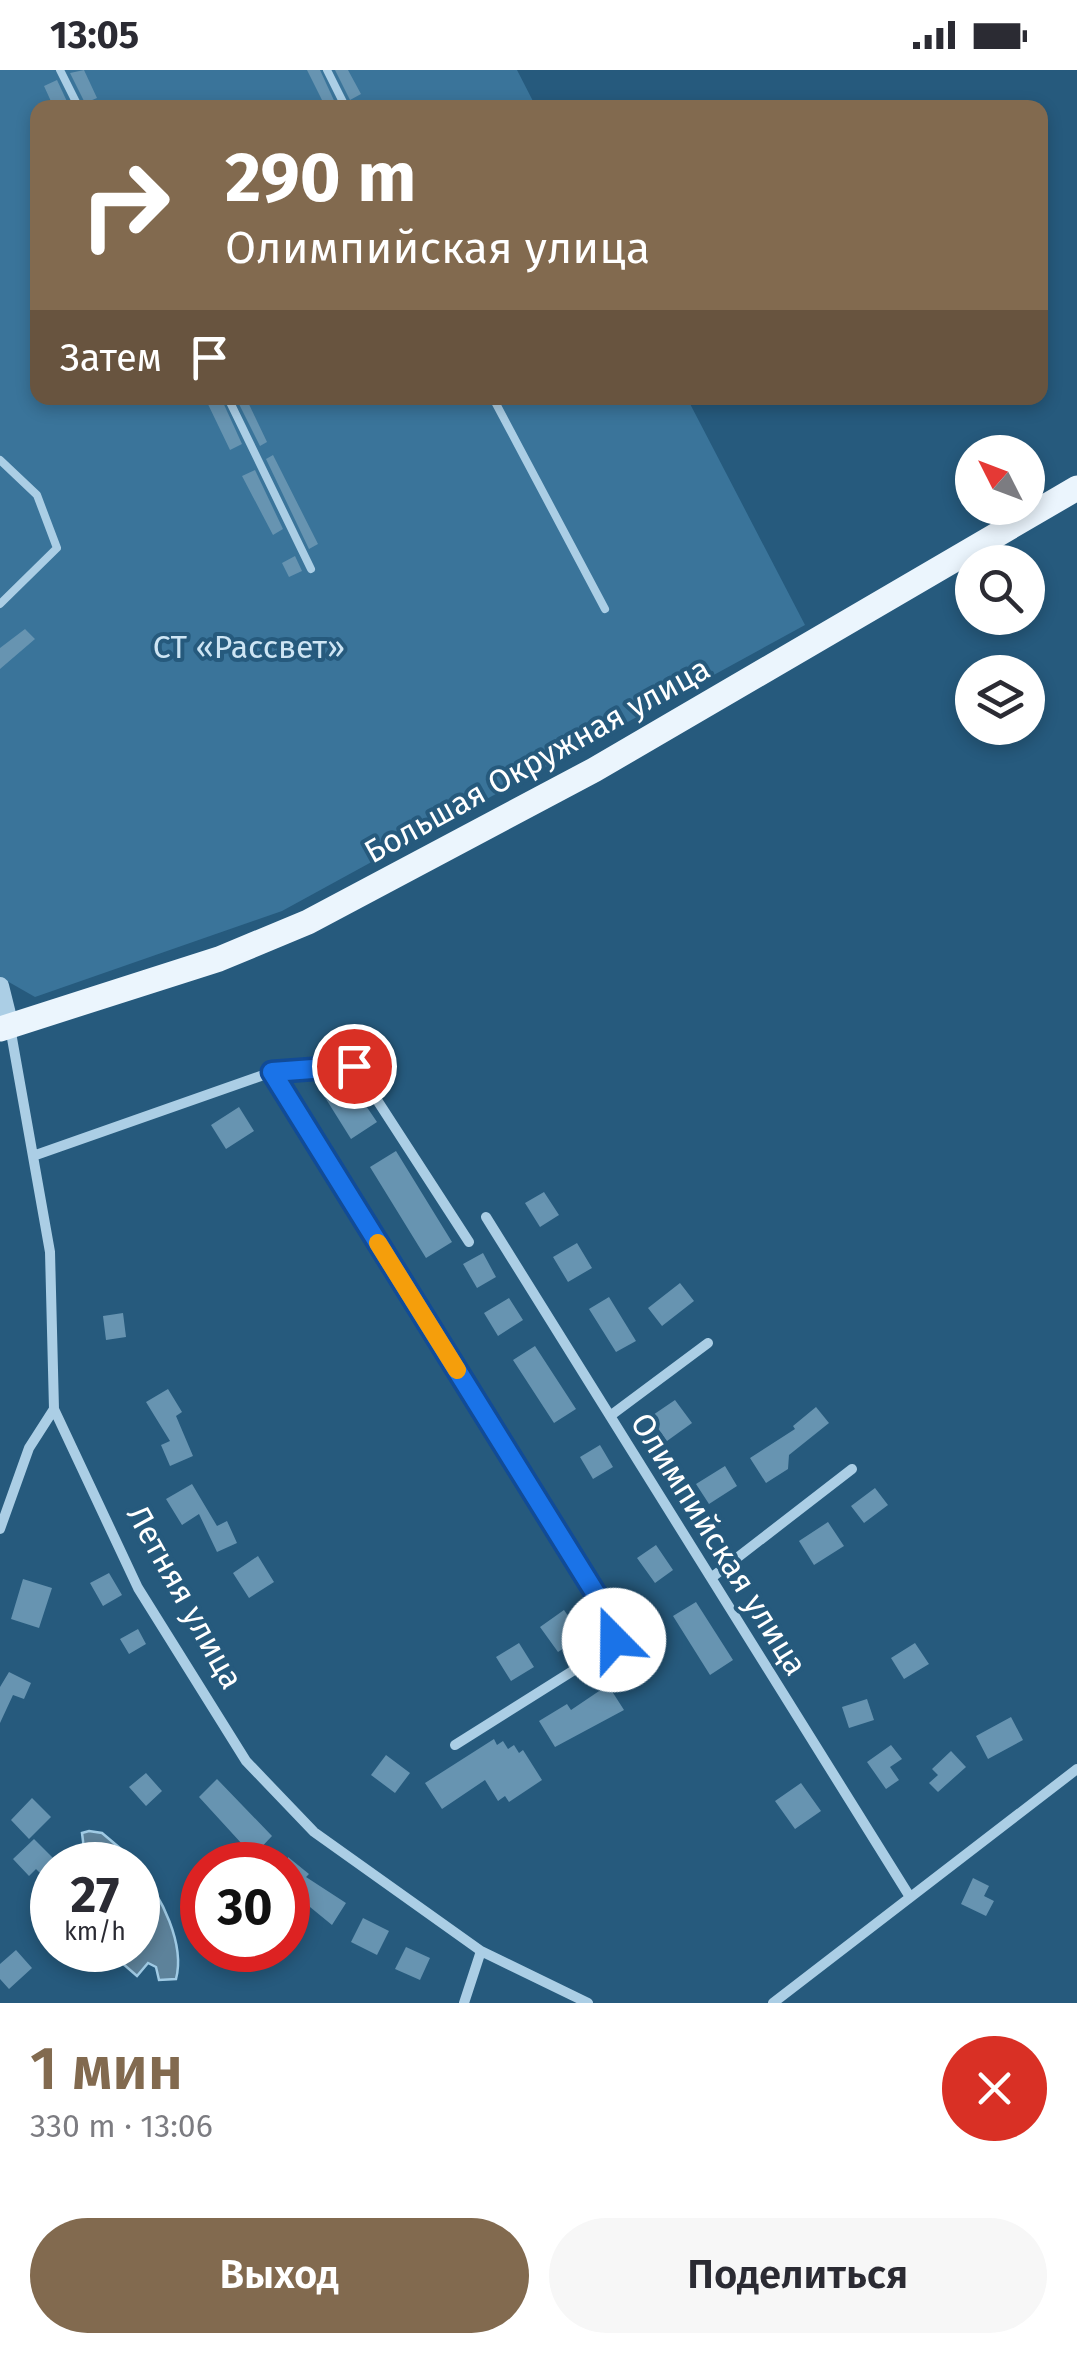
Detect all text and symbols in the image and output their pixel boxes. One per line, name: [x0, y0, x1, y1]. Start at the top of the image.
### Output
text: 13:05: [50, 12, 139, 58]
text: 290 m: [225, 136, 416, 220]
icon: right: [60, 140, 190, 270]
text: Олимпийская улица: [225, 221, 650, 275]
icon: arrive: [182, 330, 237, 385]
text: Затем: [60, 335, 162, 381]
north arrow: [955, 435, 1045, 525]
map controls: [955, 435, 1045, 745]
button: search: [955, 545, 1045, 635]
park label: СТ «Рассвет»: [153, 628, 345, 666]
street label: Большая Окружная улица: [358, 649, 716, 871]
button: layers: [955, 655, 1045, 745]
pin: [312, 1024, 397, 1109]
icon: arrive: [327, 1039, 382, 1094]
street label: Олимпийская улица: [623, 1406, 815, 1682]
street label: Летняя улица: [119, 1499, 251, 1695]
position arrow: [562, 1588, 666, 1692]
speed limit sign: 30: [180, 1842, 310, 1972]
text: 27: [71, 1865, 119, 1925]
text: km/h: [64, 1917, 126, 1947]
text: 1 мин: [30, 2033, 183, 2105]
button: close: [942, 2036, 1047, 2141]
text: 330 m · 13:06: [30, 2107, 213, 2145]
button: Выход: [30, 2218, 529, 2333]
button: Поделиться: [549, 2218, 1047, 2333]

